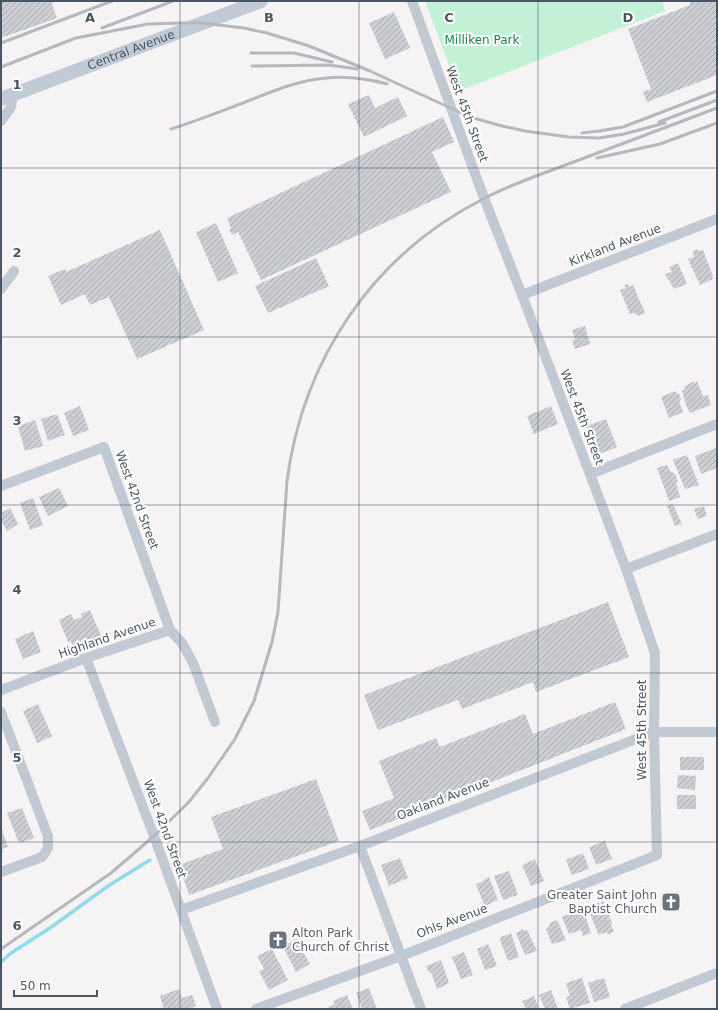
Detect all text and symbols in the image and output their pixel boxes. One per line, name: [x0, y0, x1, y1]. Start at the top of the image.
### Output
text: A: [85, 10, 95, 25]
text: B: [264, 10, 274, 25]
text: C: [444, 10, 454, 25]
text: D: [623, 10, 634, 25]
street label: Central Avenue: [85, 27, 177, 73]
park label: Milliken Park: [445, 33, 520, 47]
street label: West 45th Street: [443, 64, 491, 164]
text: 1: [12, 77, 22, 92]
street label: Kirkland Avenue: [567, 221, 663, 269]
text: 2: [12, 245, 22, 260]
street label: West 45th Street: [557, 367, 607, 467]
text: 3: [12, 413, 22, 428]
street label: West 42nd Street: [113, 449, 161, 552]
text: 4: [12, 582, 22, 597]
street label: Highland Avenue: [57, 615, 157, 661]
street label: West 45th Street: [635, 679, 649, 781]
text: 5: [12, 750, 22, 765]
street label: Oakland Avenue: [395, 775, 491, 823]
street label: West 42nd Street: [141, 778, 189, 881]
place label: Greater Saint John Baptist Church: [547, 888, 657, 916]
church icon: Greater Saint John Baptist Church: [660, 891, 682, 913]
street label: Ohls Avenue: [414, 901, 490, 941]
text: 6: [12, 918, 22, 933]
place label: Alton Park Church of Christ: [292, 926, 389, 954]
church icon: Alton Park Church of Christ: [267, 929, 289, 951]
scale bar: [14, 972, 97, 998]
text: 50 m: [20, 979, 51, 993]

